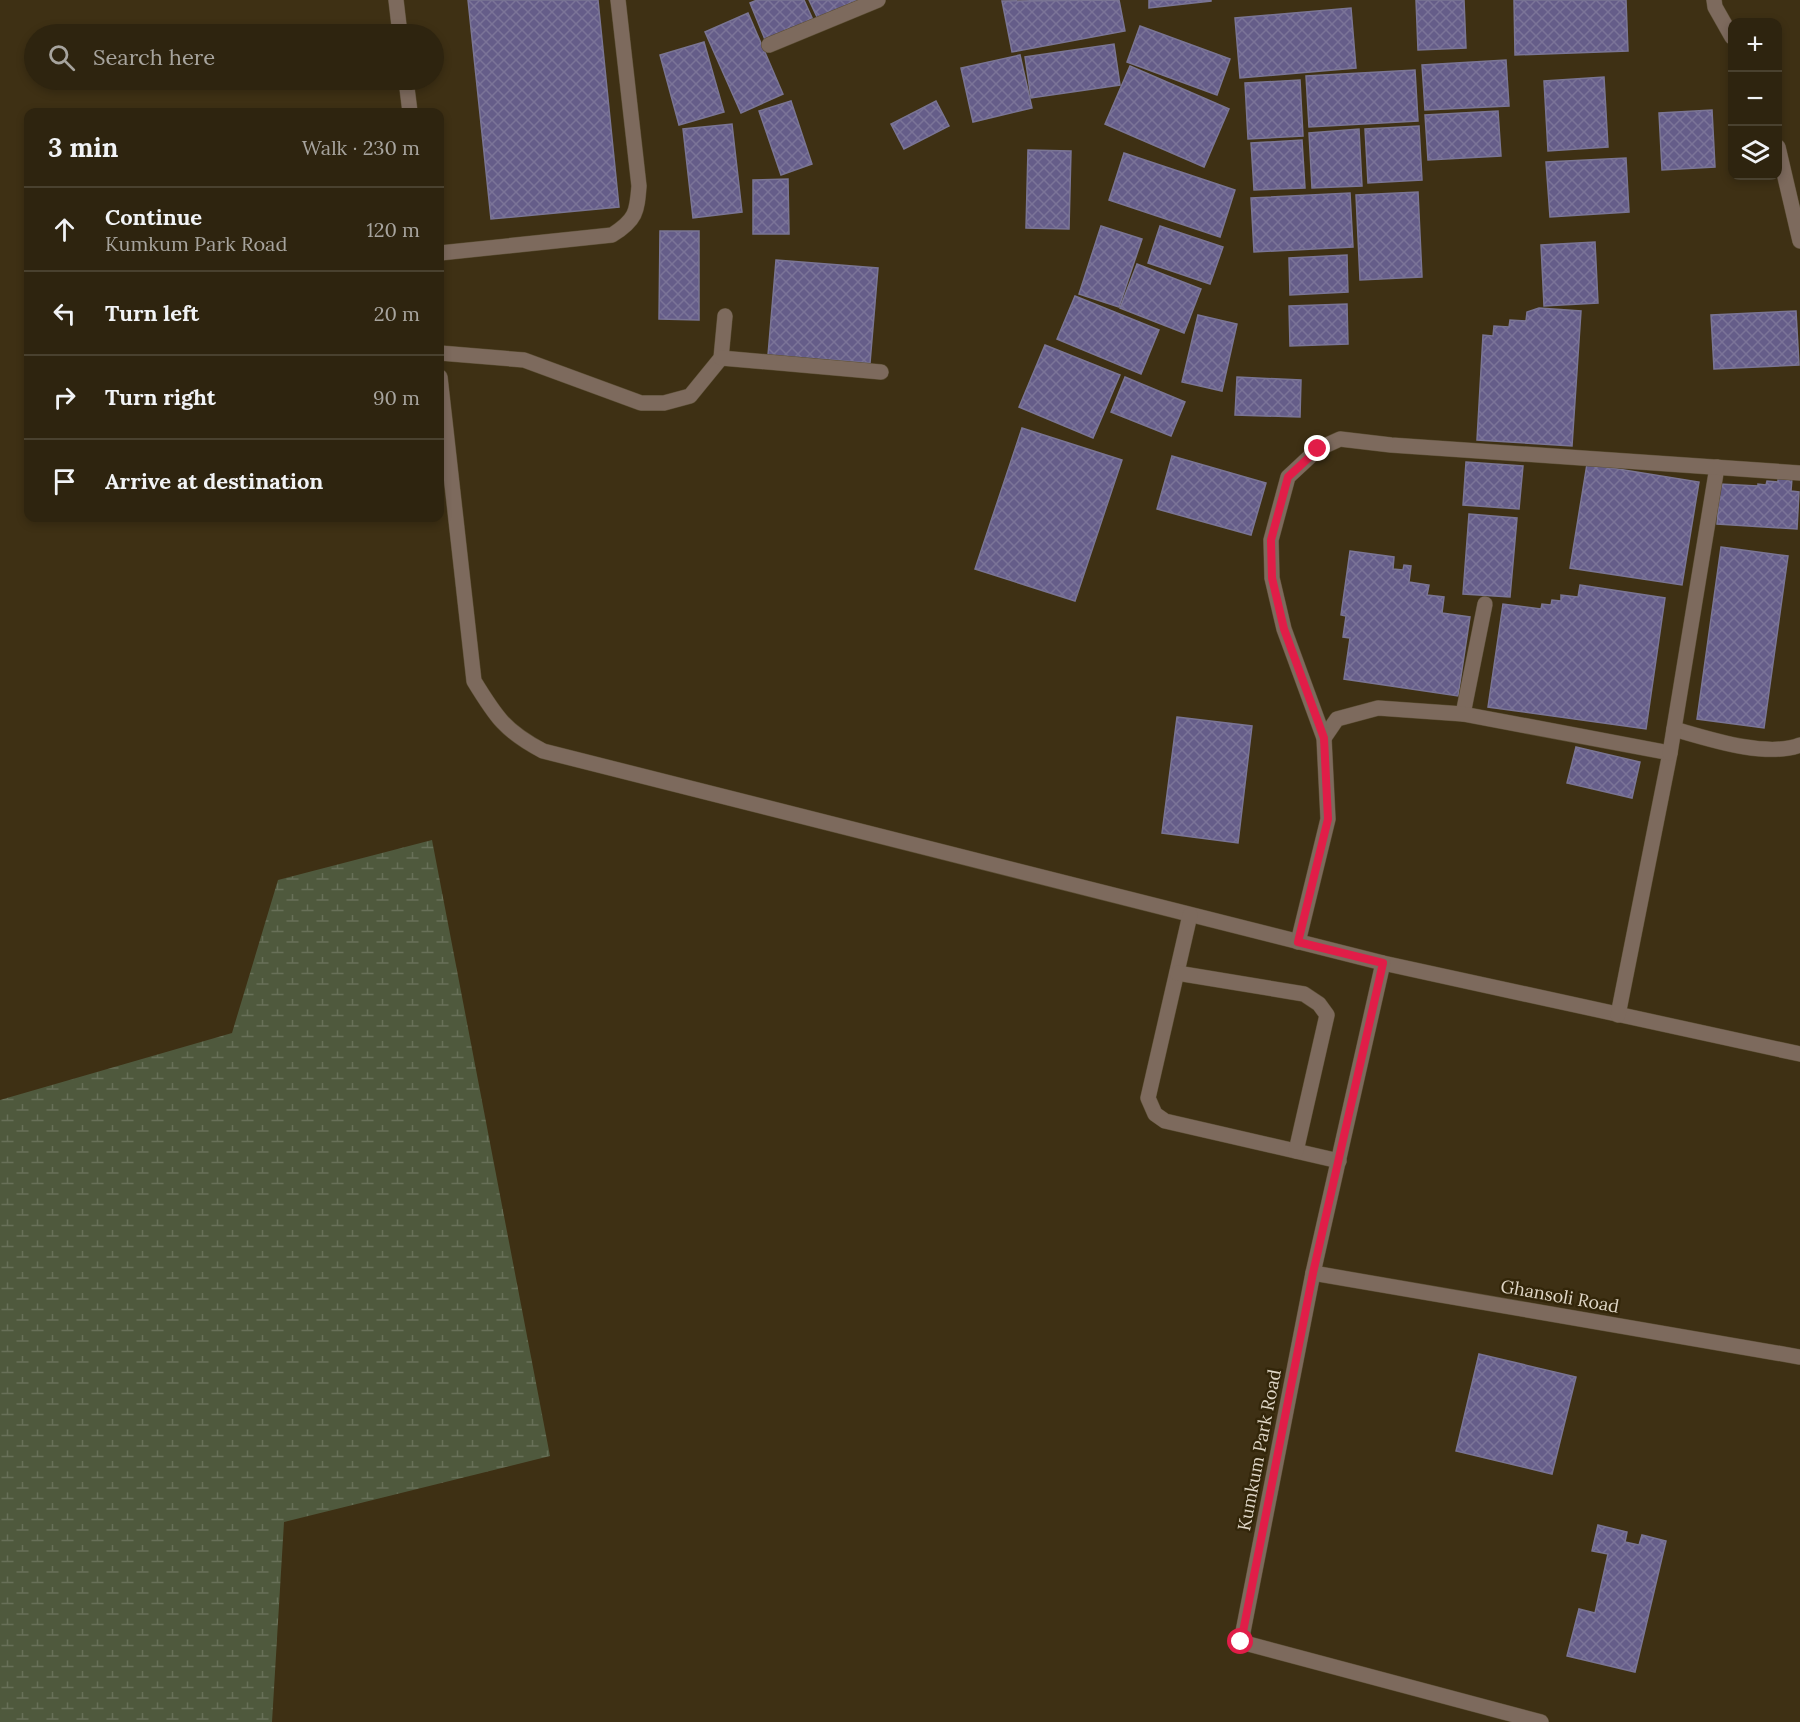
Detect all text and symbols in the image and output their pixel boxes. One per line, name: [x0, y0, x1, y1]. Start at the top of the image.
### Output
map controls: [1728, 18, 1782, 180]
button: +: [1728, 18, 1782, 72]
search box: [24, 24, 444, 90]
icon: search: [45, 41, 78, 74]
text: Search here: [93, 43, 215, 71]
button: −: [1728, 72, 1782, 126]
button: layers: [1728, 126, 1782, 180]
text: 3 min: [48, 131, 118, 164]
text: Walk · 230 m: [302, 135, 420, 160]
text: Continue: [105, 203, 202, 231]
icon: ahead: [48, 213, 81, 246]
text: 120 m: [366, 217, 420, 242]
text: Kumkum Park Road: [105, 231, 287, 256]
icon: left: [48, 297, 81, 330]
text: Turn left: [105, 299, 199, 327]
text: 20 m: [374, 301, 420, 326]
icon: right: [48, 381, 81, 414]
text: Turn right: [105, 383, 216, 411]
text: 90 m: [373, 385, 420, 410]
route end: [1304, 435, 1330, 461]
icon: arrive: [48, 465, 81, 498]
text: Arrive at destination: [105, 467, 323, 495]
street label: Ghansoli Road: [1499, 1274, 1621, 1318]
street label: Kumkum Park Road: [1232, 1367, 1286, 1533]
route start: [1227, 1628, 1253, 1654]

